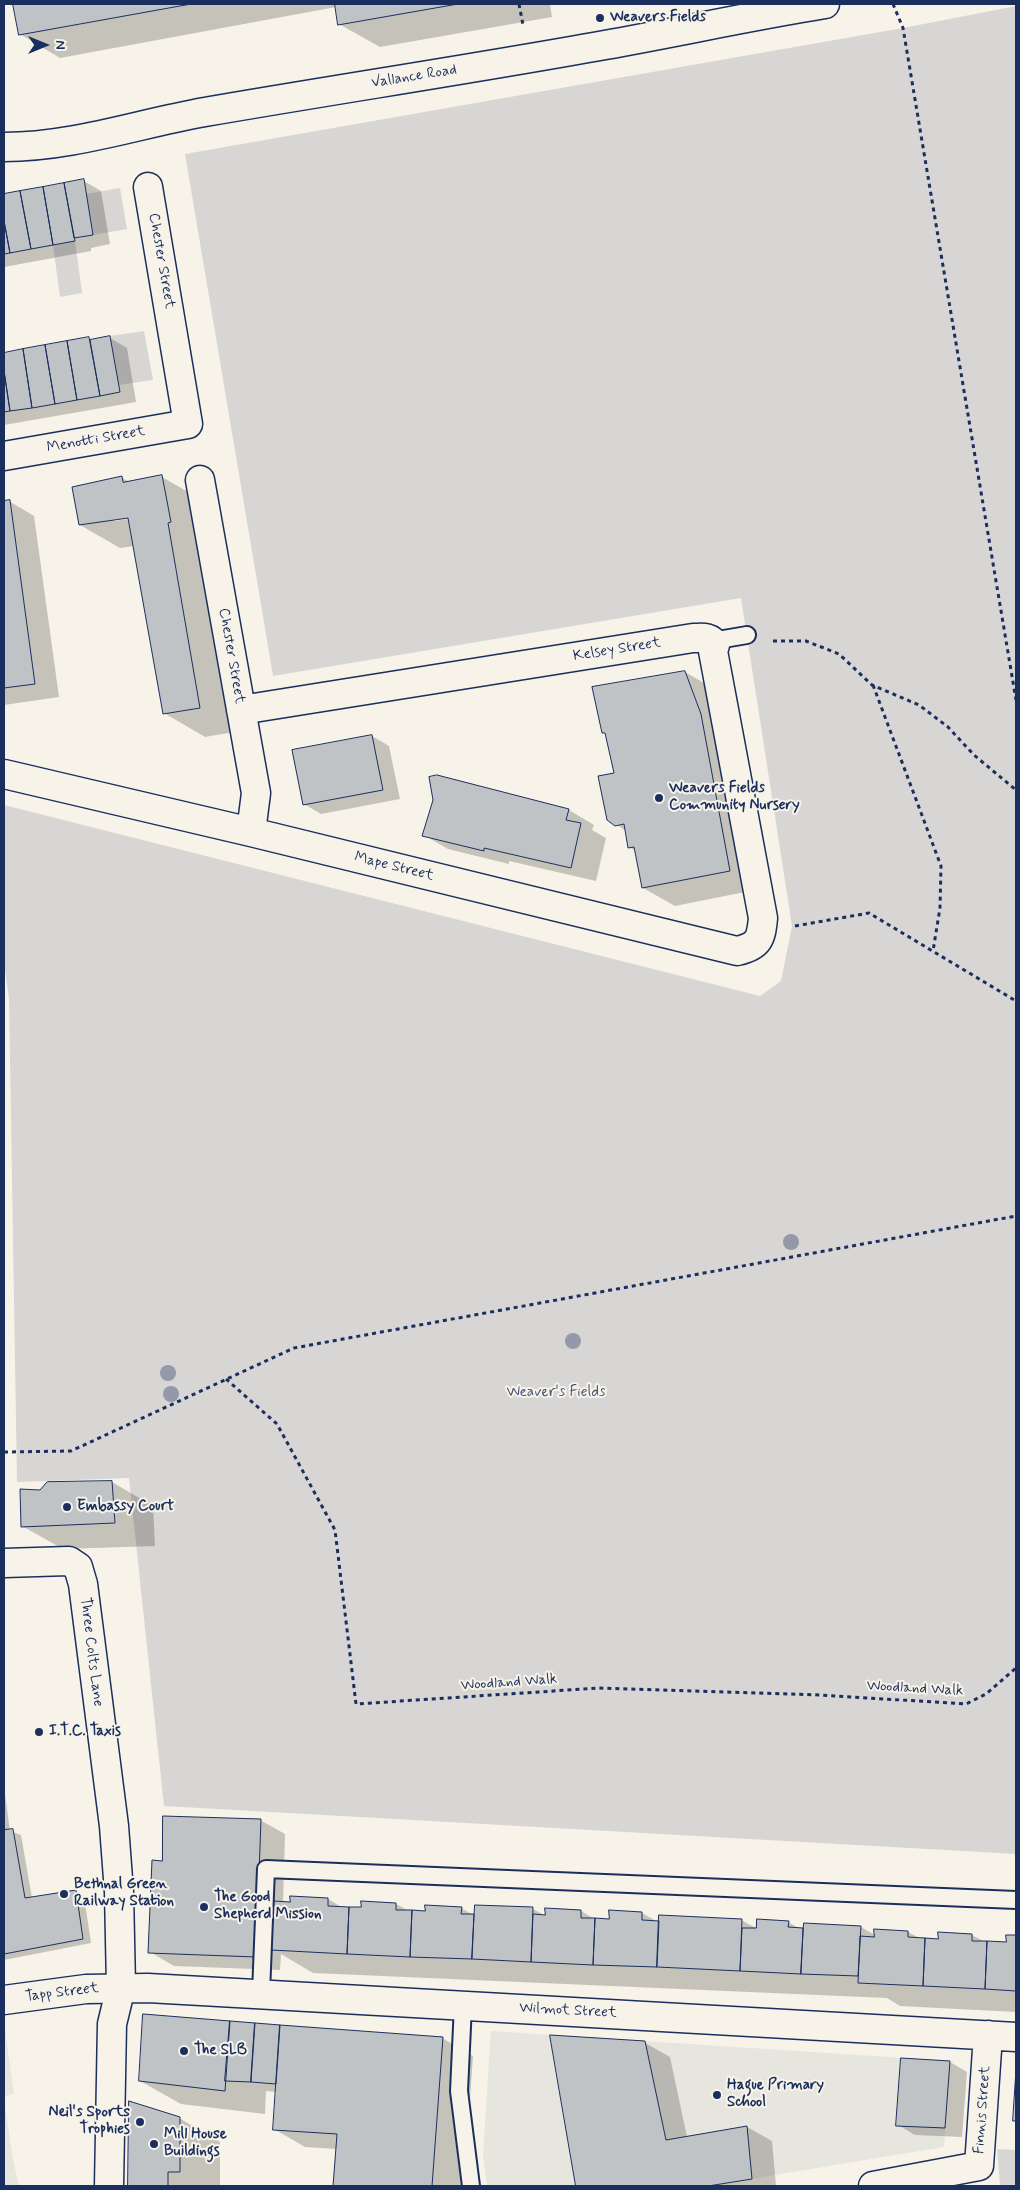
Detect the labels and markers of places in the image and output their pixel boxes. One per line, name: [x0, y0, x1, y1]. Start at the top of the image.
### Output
place label: Weavers Fields: [610, 9, 706, 27]
marker: Weavers Fields: [594, 12, 606, 24]
place label: Weavers Fields Community Nursery: [669, 780, 800, 815]
marker: Weavers Fields Community Nursery: [653, 792, 665, 804]
place label: Embassy Court: [77, 1498, 174, 1516]
marker: Embassy Court: [61, 1501, 73, 1513]
place label: I.T.C. Taxis: [49, 1723, 121, 1741]
marker: I.T.C. Taxis: [33, 1726, 45, 1738]
place label: Bethnal Green Railway Station: [74, 1876, 174, 1911]
marker: Bethnal Green Railway Station: [58, 1888, 70, 1900]
place label: The Good Shepherd Mission: [214, 1889, 321, 1924]
marker: The Good Shepherd Mission: [198, 1901, 210, 1913]
place label: The SLB: [194, 2042, 247, 2060]
marker: The SLB: [178, 2045, 190, 2057]
place label: Hague Primary School: [727, 2077, 824, 2112]
marker: Hague Primary School: [711, 2089, 723, 2101]
place label: Neil's Sports Trophies: [49, 2104, 130, 2139]
marker: Neil's Sports Trophies: [134, 2116, 146, 2128]
place label: Mill House Buildings: [164, 2126, 227, 2161]
marker: Mill House Buildings: [148, 2138, 160, 2150]

